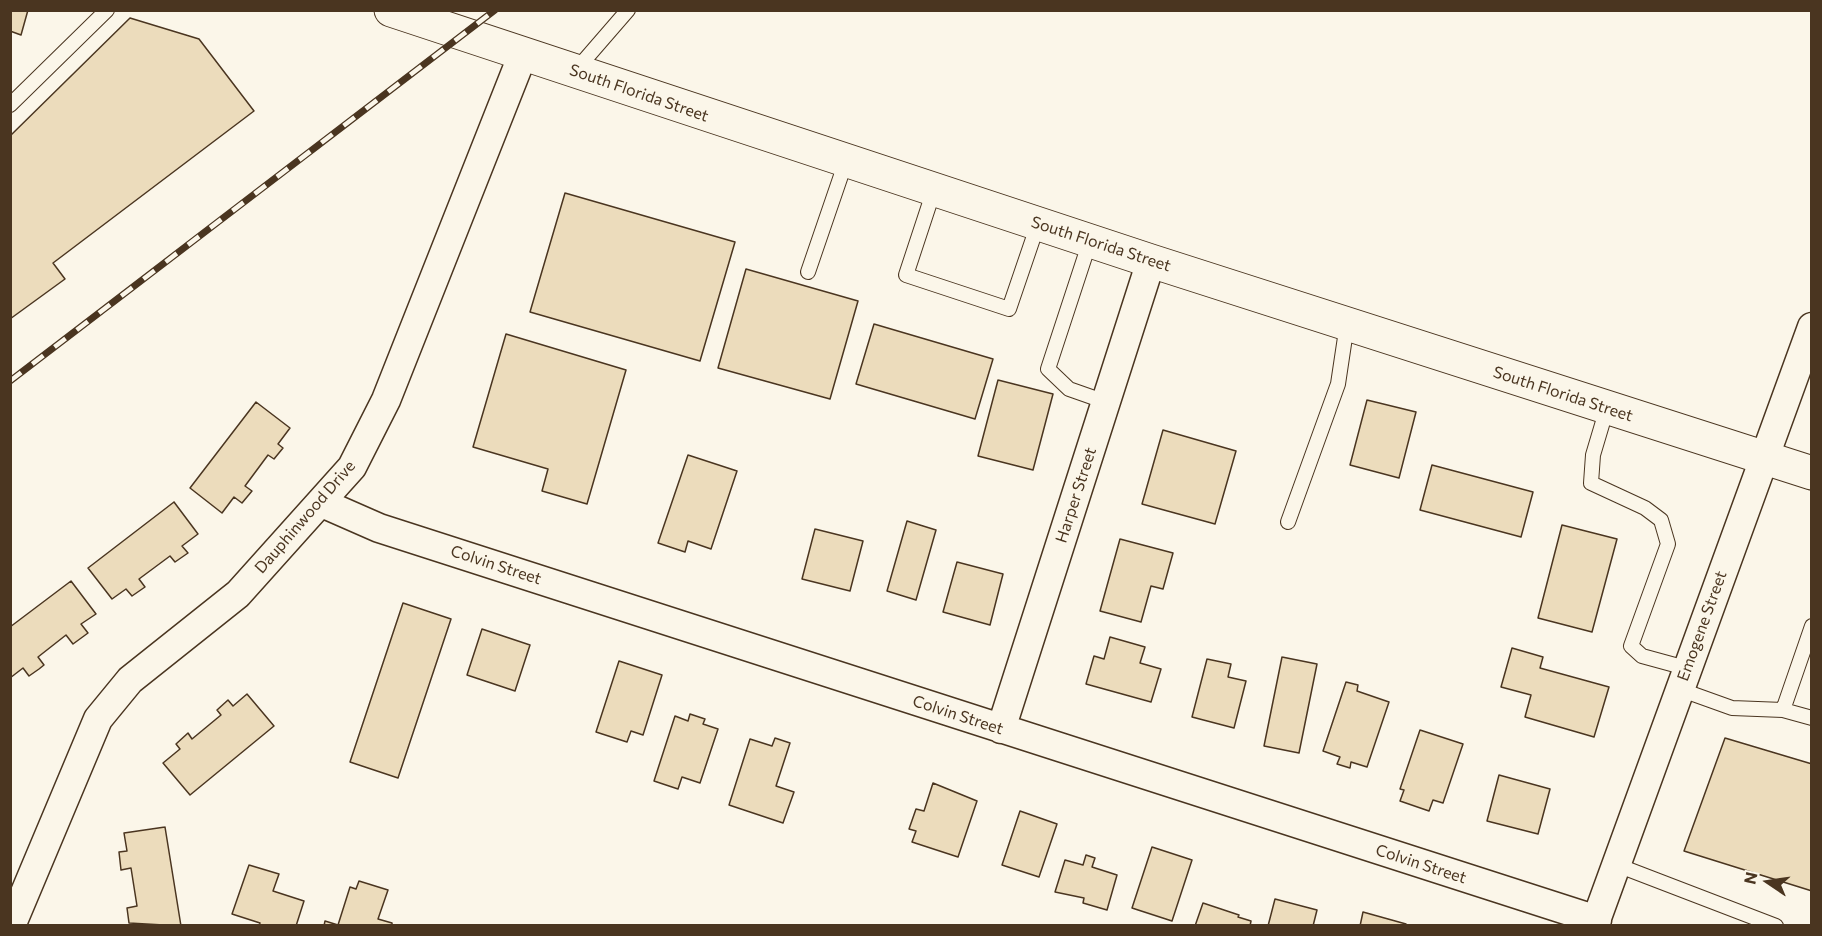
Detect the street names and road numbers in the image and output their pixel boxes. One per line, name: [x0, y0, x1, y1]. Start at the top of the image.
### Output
street label: South Florida Street: [567, 60, 711, 126]
street label: South Florida Street: [1029, 212, 1173, 276]
street label: South Florida Street: [1491, 362, 1635, 426]
street label: Harper Street: [1052, 445, 1100, 545]
street label: Dauphinwood Drive: [251, 457, 359, 577]
street label: Colvin Street: [448, 541, 544, 589]
street label: Emogene Street: [1673, 568, 1731, 684]
street label: Colvin Street: [910, 691, 1006, 739]
street label: Colvin Street: [1373, 840, 1469, 888]

